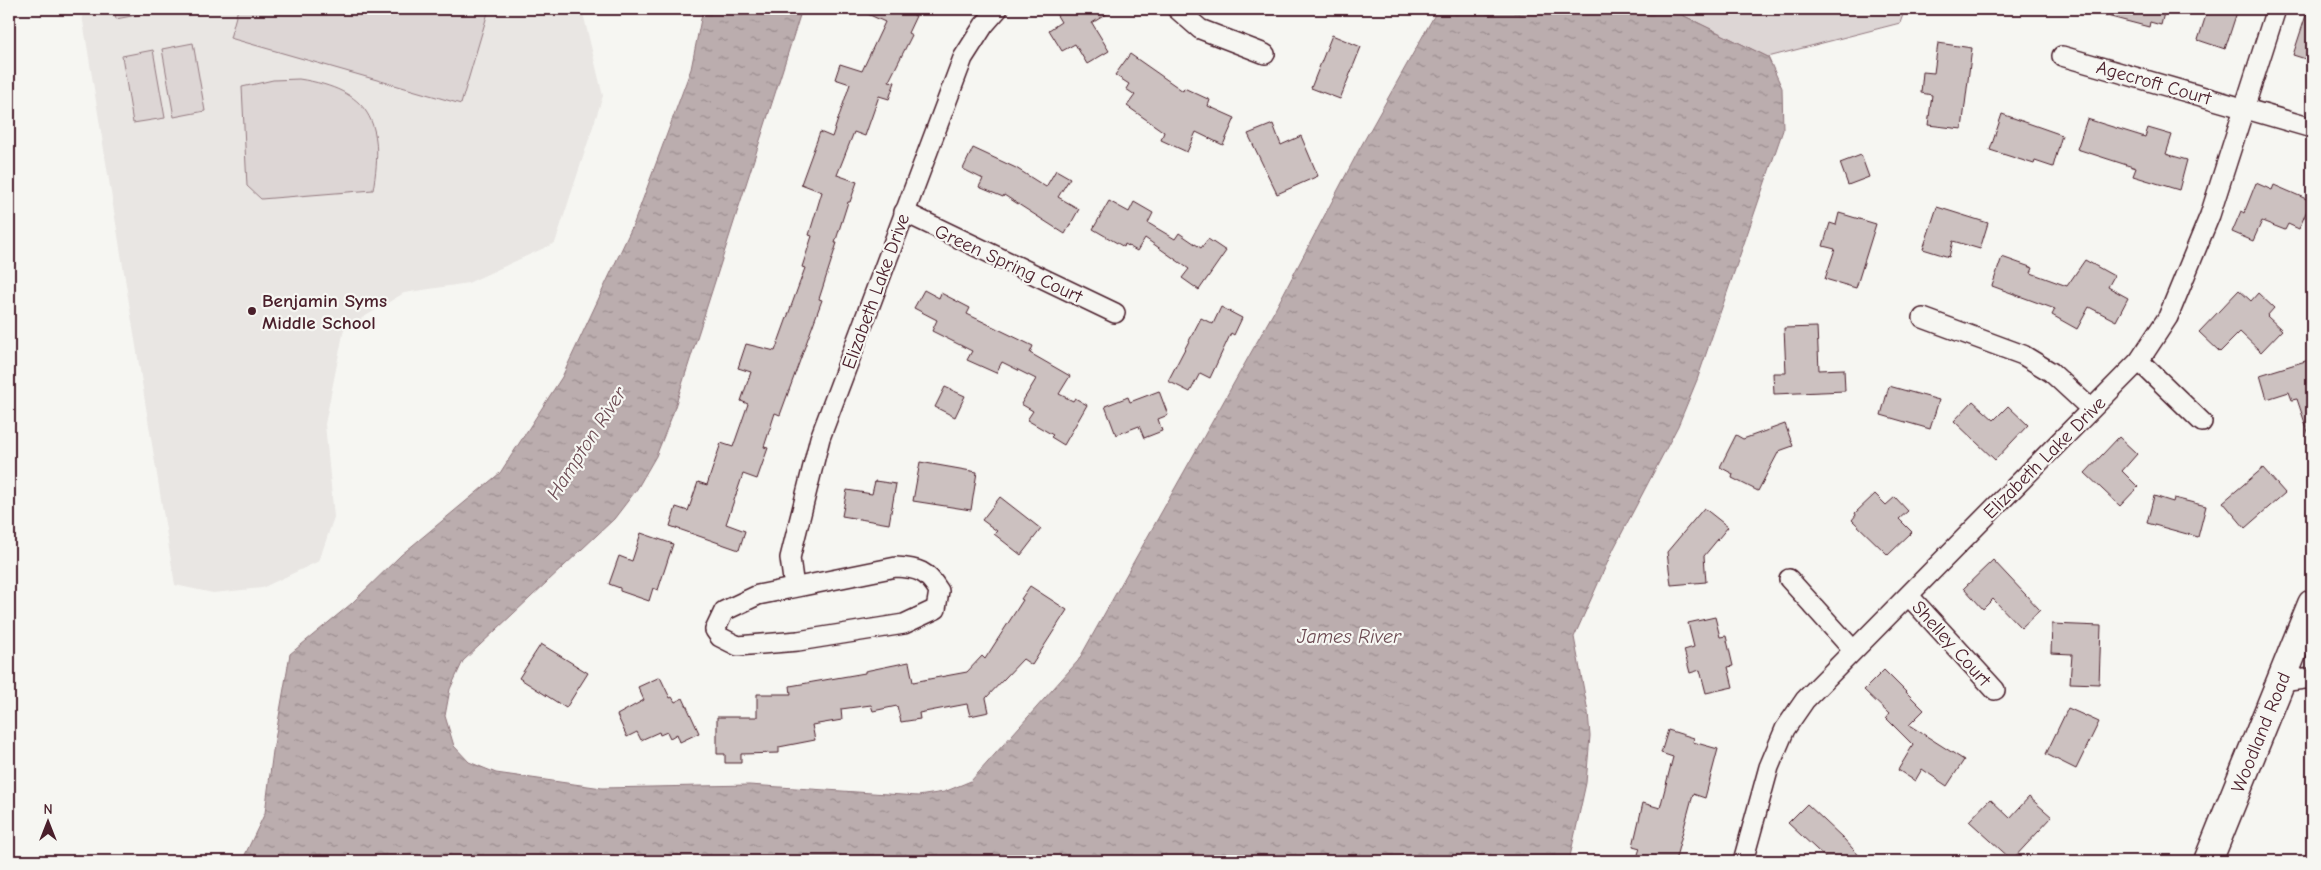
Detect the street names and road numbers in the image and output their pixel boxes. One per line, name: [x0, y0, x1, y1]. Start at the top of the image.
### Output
street label: Agecroft Court: [2094, 56, 2214, 110]
street label: Elizabeth Lake Drive: [838, 211, 914, 372]
street label: Green Spring Court: [931, 220, 1086, 308]
street label: Elizabeth Lake Drive: [1979, 392, 2110, 523]
street label: Shelley Court: [1907, 596, 1996, 691]
street label: Woodland Road: [2227, 669, 2295, 796]

